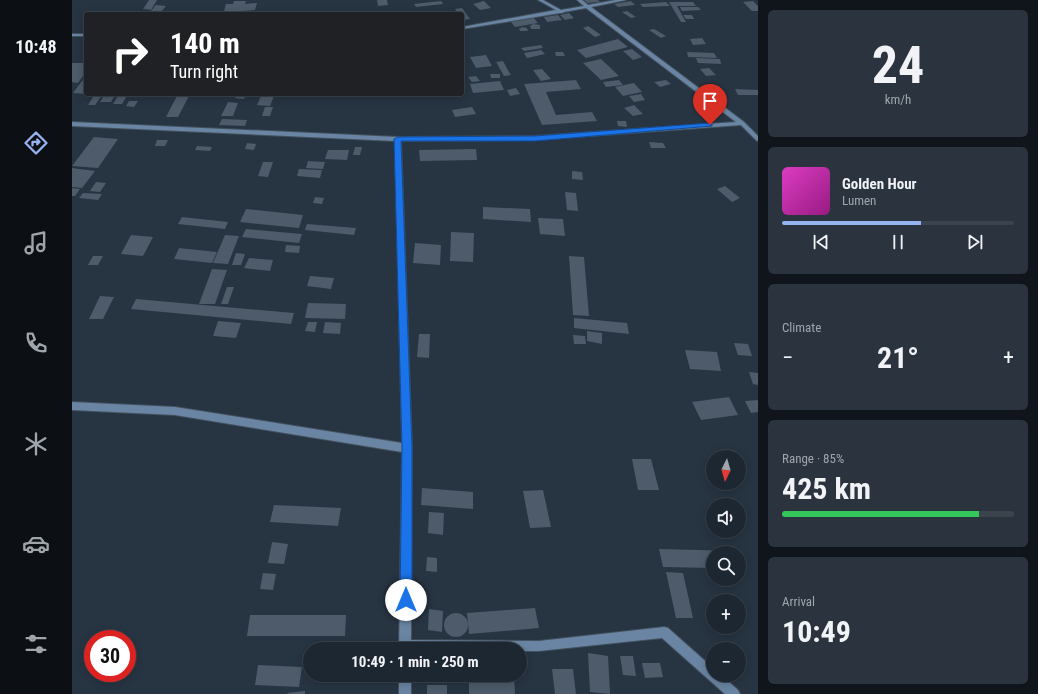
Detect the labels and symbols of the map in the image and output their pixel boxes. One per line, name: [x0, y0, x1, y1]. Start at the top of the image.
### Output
pin: [693, 84, 727, 125]
north arrow: [706, 450, 746, 490]
position arrow: [385, 579, 427, 621]
speed limit sign: 30: [84, 630, 136, 682]

